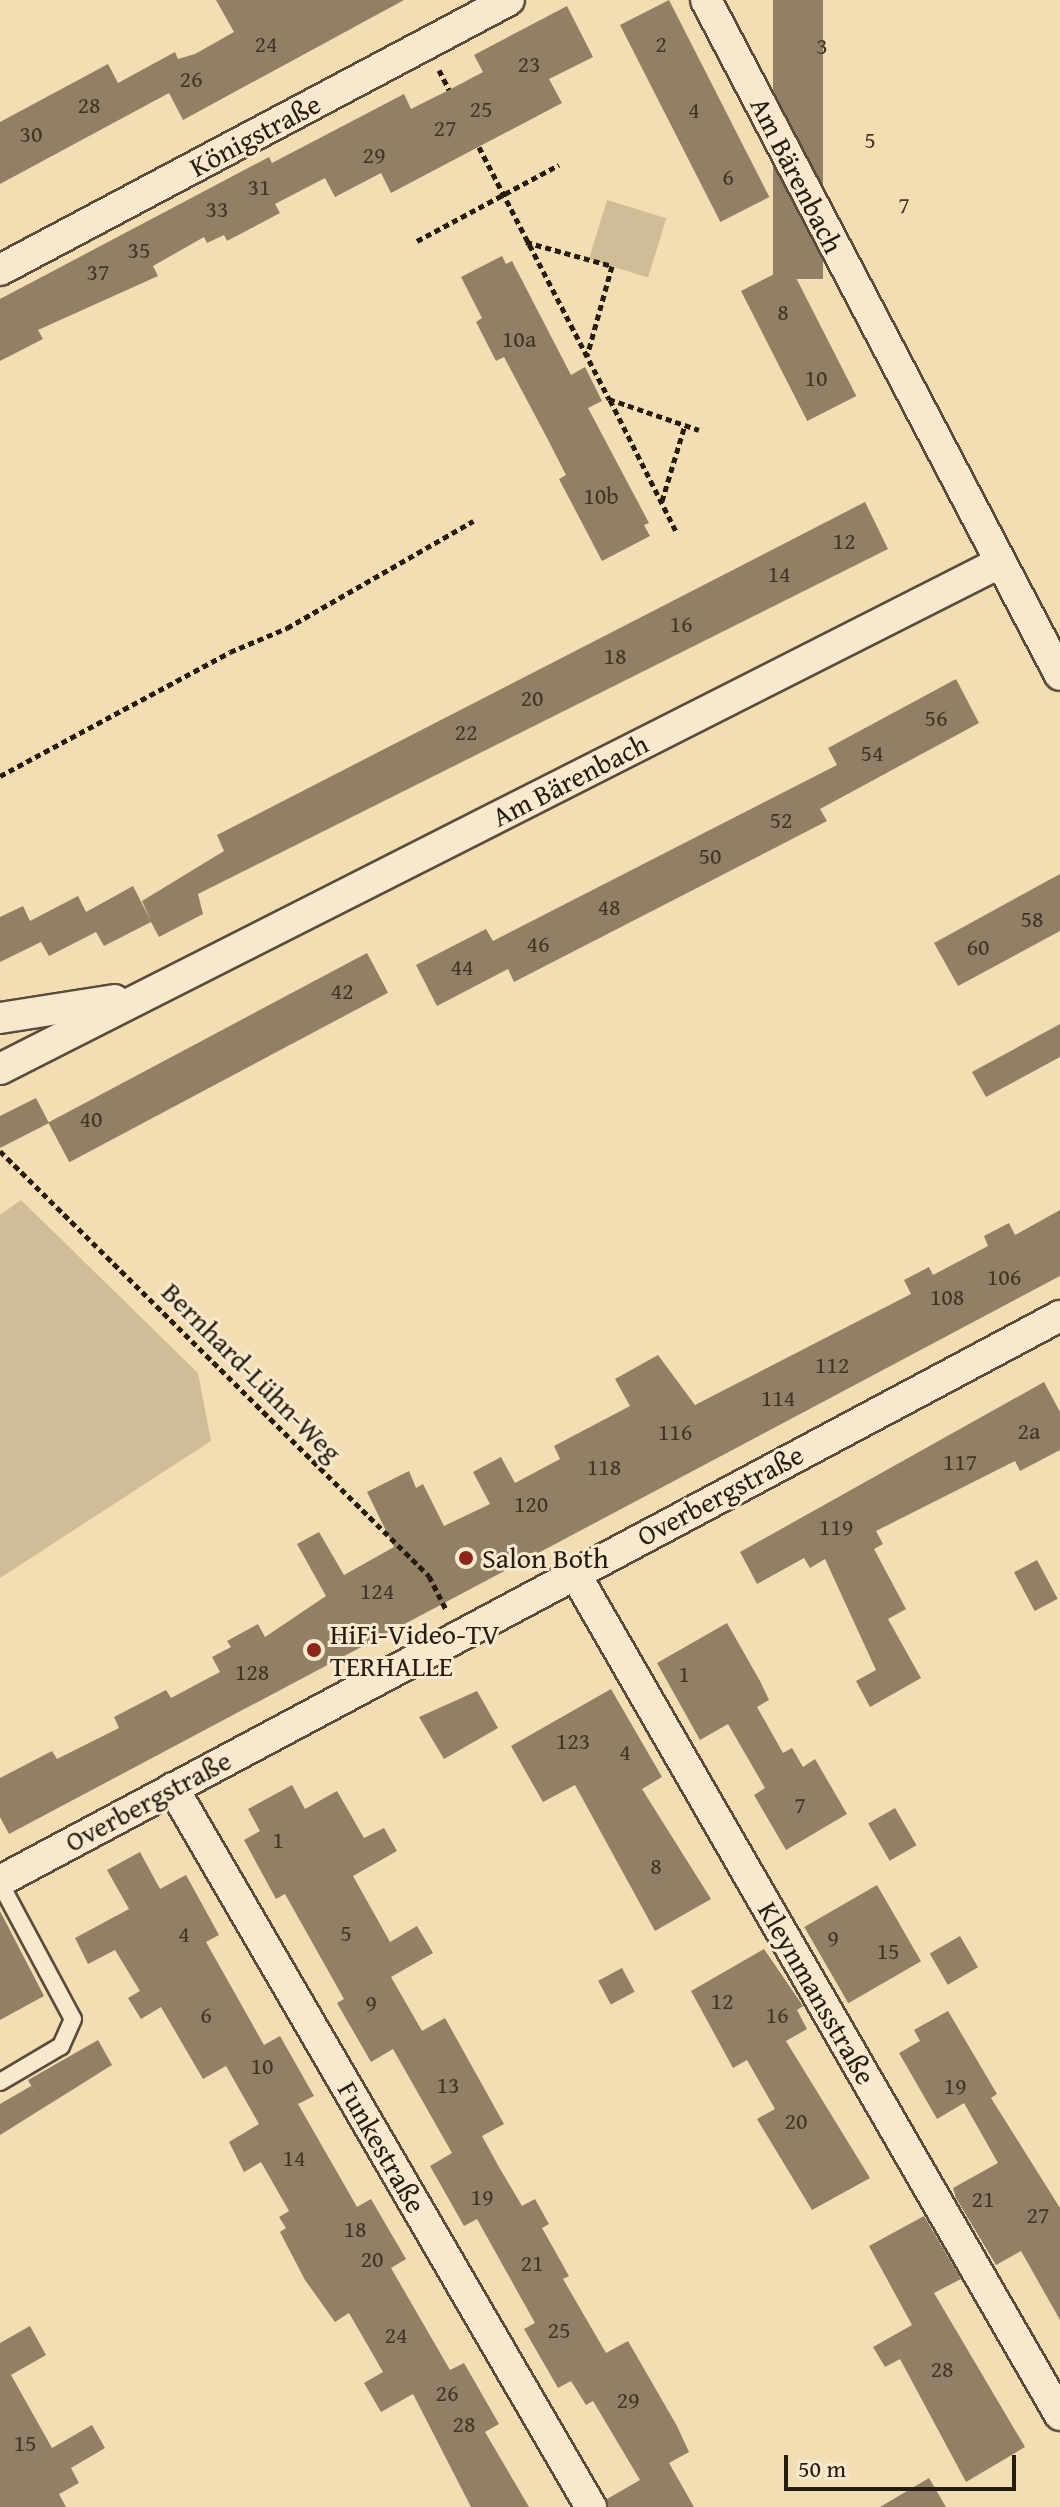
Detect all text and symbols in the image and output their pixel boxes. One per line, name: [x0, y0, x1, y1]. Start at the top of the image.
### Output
house number: 24: [254, 30, 278, 58]
house number: 2: [655, 30, 667, 58]
house number: 3: [816, 32, 828, 60]
house number: 23: [517, 50, 541, 78]
house number: 26: [179, 65, 203, 93]
street label: Königstraße: [184, 86, 326, 184]
house number: 28: [77, 91, 101, 119]
street label: Am Bärenbach: [743, 91, 851, 259]
house number: 25: [469, 95, 493, 123]
house number: 4: [688, 96, 700, 124]
house number: 27: [433, 114, 457, 142]
house number: 30: [19, 120, 43, 148]
house number: 5: [864, 126, 876, 154]
house number: 29: [362, 141, 386, 169]
house number: 6: [722, 163, 734, 191]
house number: 31: [247, 173, 271, 201]
house number: 7: [898, 191, 910, 219]
house number: 33: [205, 195, 229, 223]
house number: 35: [127, 236, 151, 264]
house number: 37: [86, 258, 110, 286]
house number: 8: [777, 298, 789, 326]
house number: 10a: [502, 325, 536, 353]
house number: 10: [804, 364, 828, 392]
house number: 10b: [583, 482, 619, 510]
house number: 12: [832, 527, 856, 555]
house number: 14: [767, 560, 791, 588]
house number: 16: [669, 610, 693, 638]
house number: 18: [603, 642, 627, 670]
house number: 20: [520, 684, 544, 712]
house number: 56: [924, 704, 948, 732]
house number: 22: [454, 718, 478, 746]
street label: Am Bärenbach: [486, 726, 654, 834]
house number: 54: [860, 739, 884, 767]
house number: 52: [769, 806, 793, 834]
house number: 50: [698, 842, 722, 870]
house number: 48: [597, 893, 621, 921]
house number: 58: [1020, 905, 1044, 933]
house number: 46: [526, 930, 550, 958]
house number: 60: [966, 933, 990, 961]
house number: 44: [450, 953, 474, 981]
house number: 42: [330, 977, 354, 1005]
house number: 40: [79, 1105, 103, 1133]
house number: 106: [987, 1263, 1021, 1291]
street label: Bernhard-Lühn-Weg: [155, 1275, 349, 1469]
house number: 108: [930, 1283, 964, 1311]
house number: 112: [815, 1351, 849, 1379]
house number: 114: [761, 1384, 795, 1412]
house number: 2a: [1018, 1417, 1040, 1445]
house number: 116: [658, 1418, 692, 1446]
street label: Overbergstraße: [631, 1437, 809, 1553]
house number: 117: [943, 1448, 977, 1476]
house number: 118: [587, 1453, 621, 1481]
house number: 120: [514, 1490, 548, 1518]
house number: 119: [819, 1513, 853, 1541]
place label: Salon Both: [482, 1541, 609, 1575]
marker: Salon Both: [457, 1549, 475, 1567]
house number: 124: [360, 1577, 394, 1605]
place label: HiFi-Video-TV TERHALLE: [330, 1617, 500, 1683]
marker: HiFi-Video-TV TERHALLE: [305, 1641, 323, 1659]
house number: 128: [235, 1658, 269, 1686]
house number: 1: [678, 1660, 690, 1688]
house number: 123: [556, 1727, 590, 1755]
house number: 4: [619, 1738, 631, 1766]
street label: Overbergstraße: [59, 1743, 237, 1859]
house number: 7: [794, 1791, 806, 1819]
house number: 1: [272, 1826, 284, 1854]
house number: 8: [650, 1852, 662, 1880]
street label: Kleynmansstraße: [751, 1896, 883, 2090]
house number: 5: [340, 1919, 352, 1947]
house number: 4: [178, 1920, 190, 1948]
house number: 9: [827, 1924, 839, 1952]
house number: 15: [876, 1937, 900, 1965]
house number: 12: [710, 1987, 734, 2015]
house number: 9: [365, 1989, 377, 2017]
house number: 6: [200, 2001, 212, 2029]
house number: 16: [765, 2001, 789, 2029]
house number: 10: [250, 2052, 274, 2080]
house number: 13: [436, 2071, 460, 2099]
house number: 19: [943, 2072, 967, 2100]
street label: Funkestraße: [331, 2075, 433, 2219]
house number: 20: [784, 2107, 808, 2135]
house number: 14: [282, 2144, 306, 2172]
house number: 19: [470, 2183, 494, 2211]
house number: 21: [971, 2185, 995, 2213]
house number: 27: [1026, 2201, 1050, 2229]
house number: 18: [343, 2215, 367, 2243]
house number: 20: [360, 2245, 384, 2273]
house number: 21: [520, 2249, 544, 2277]
house number: 25: [547, 2316, 571, 2344]
house number: 24: [384, 2321, 408, 2349]
house number: 28: [930, 2355, 954, 2383]
house number: 26: [435, 2379, 459, 2407]
house number: 29: [616, 2386, 640, 2414]
house number: 28: [452, 2410, 476, 2438]
house number: 15: [13, 2429, 37, 2457]
scale bar: [788, 2439, 1020, 2489]
text: 50 m: [798, 2451, 846, 2486]

